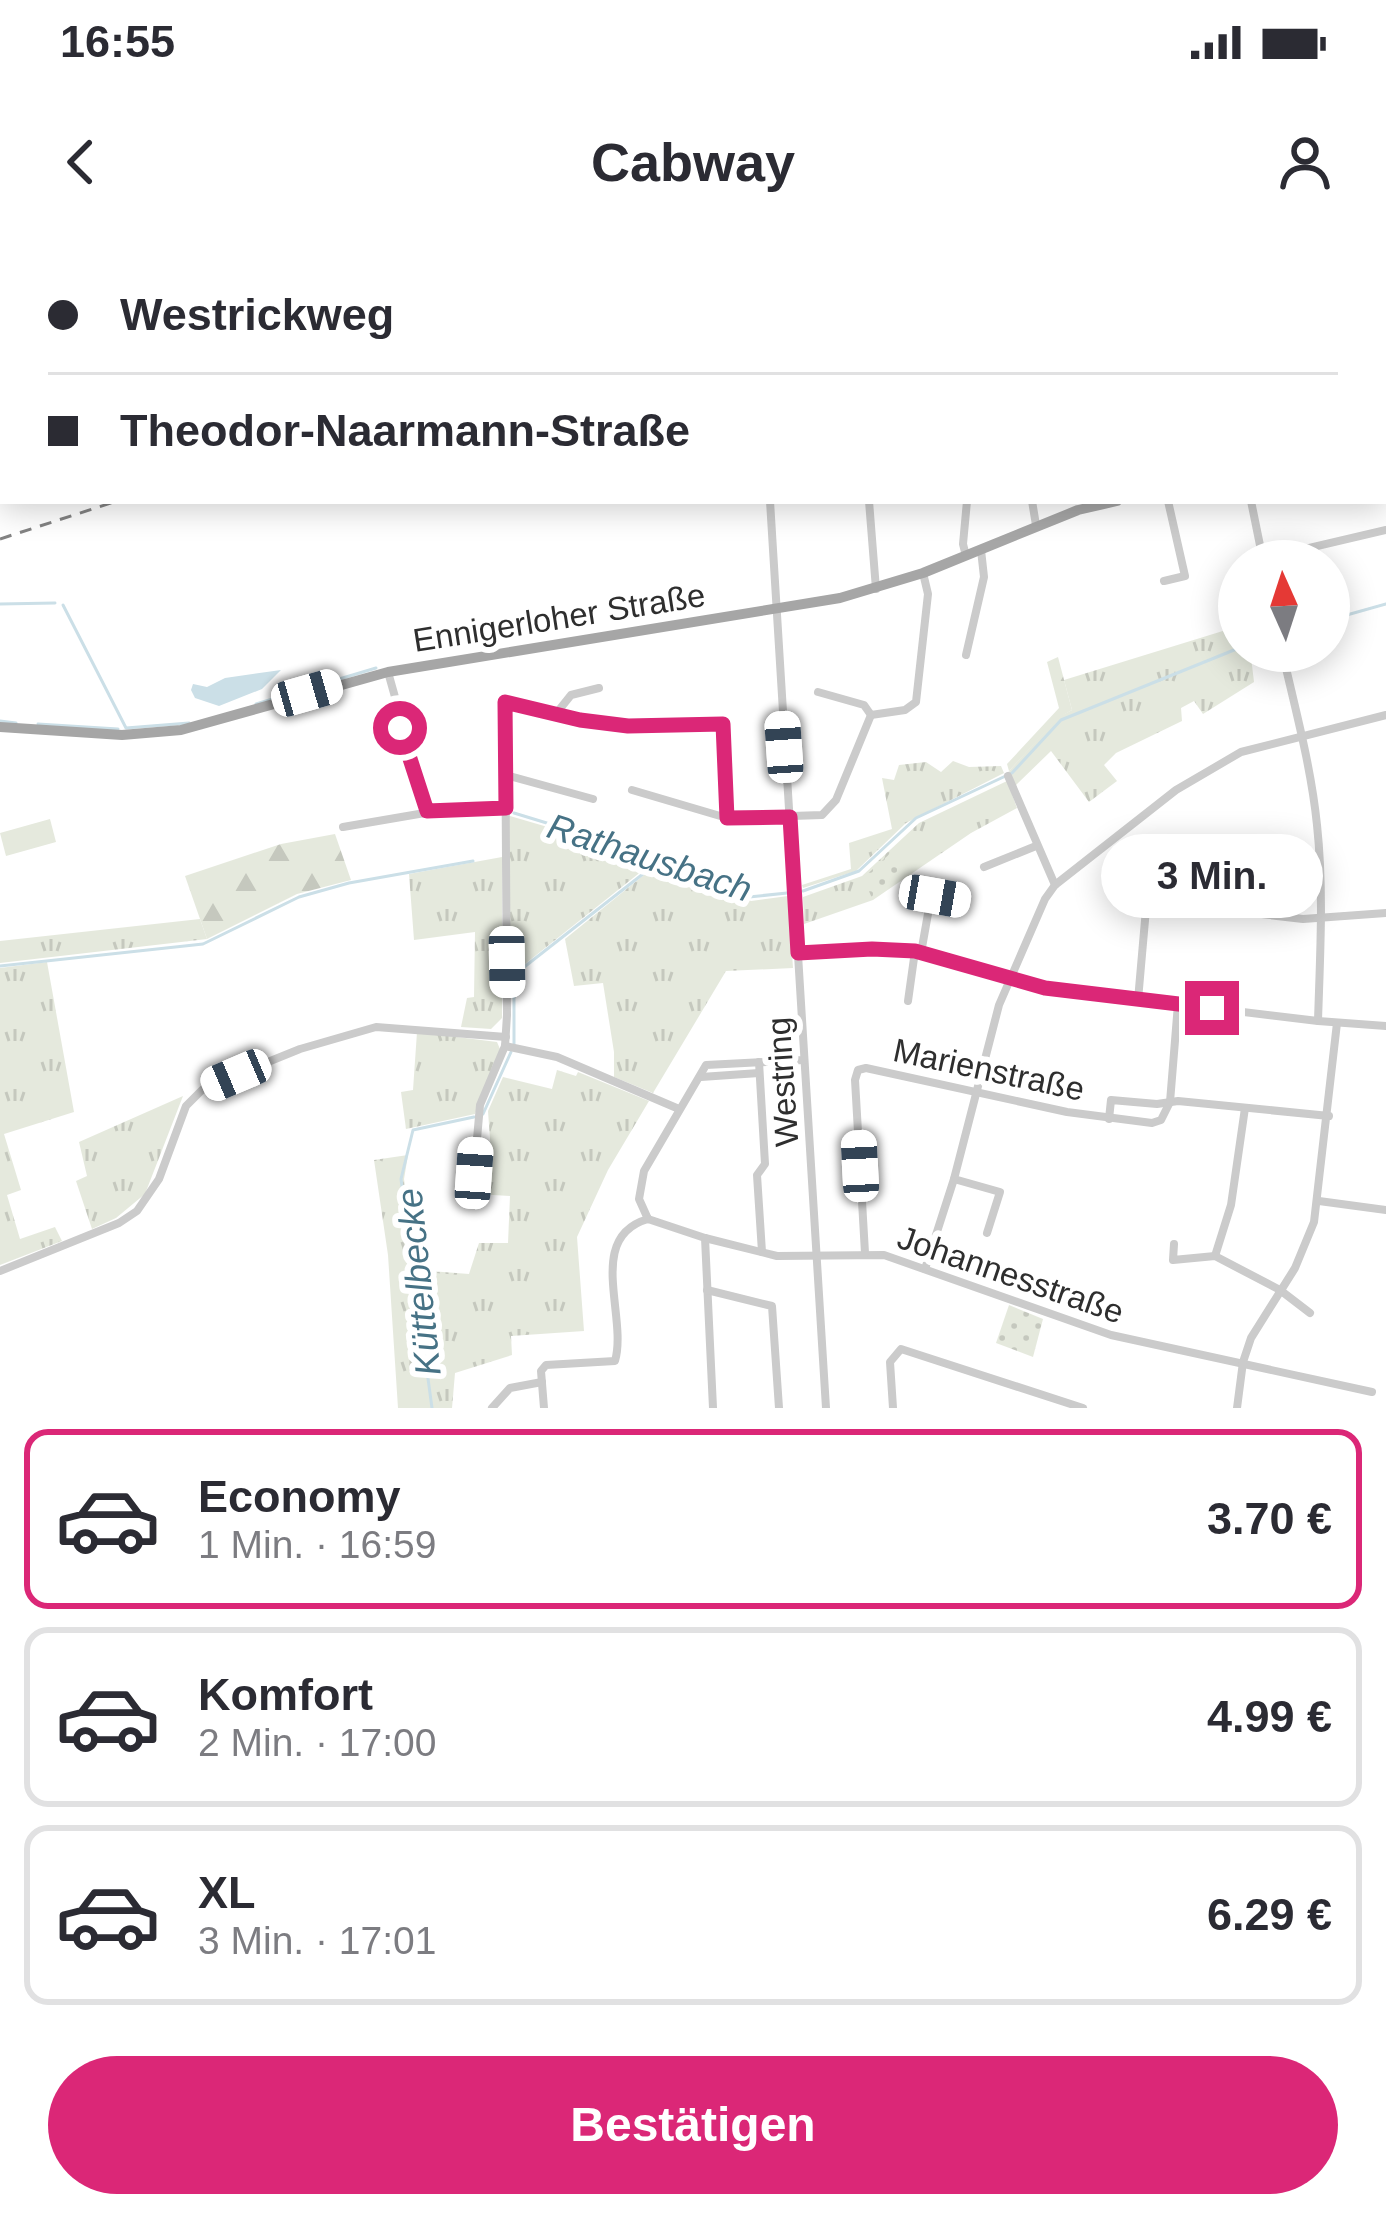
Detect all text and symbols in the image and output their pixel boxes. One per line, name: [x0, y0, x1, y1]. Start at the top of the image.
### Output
text: 16:55: [60, 16, 175, 67]
icon: back: [48, 129, 114, 195]
icon: person: [1272, 129, 1338, 195]
text: Cabway: [591, 132, 795, 192]
text: Westrickweg: [120, 289, 394, 340]
text: Theodor-Naarmann-Straße: [120, 405, 690, 456]
north arrow: [1218, 540, 1350, 672]
map controls: [1218, 540, 1350, 672]
street label: Ennigerloher Straße: [410, 576, 708, 659]
car: [267, 666, 347, 720]
route start: [373, 701, 427, 755]
car: [764, 710, 804, 784]
water label: Rathausbach: [543, 805, 757, 910]
callout: 3 Min.: [1101, 834, 1323, 918]
text: 3 Min.: [1157, 854, 1267, 897]
car: [896, 872, 974, 920]
car: [488, 926, 526, 998]
route end: [1185, 981, 1239, 1035]
street label: Westring: [760, 1016, 805, 1148]
street label: Marienstraße: [890, 1031, 1088, 1108]
car: [196, 1044, 276, 1106]
car: [840, 1129, 880, 1203]
car: [454, 1136, 494, 1210]
water label: Küttelbecke: [388, 1186, 449, 1378]
street label: Johannesstraße: [893, 1218, 1129, 1330]
icon: car: [54, 1465, 162, 1573]
text: Economy: [198, 1471, 401, 1522]
text: 3.70 €: [1207, 1493, 1332, 1544]
text: 1 Min. · 16:59: [198, 1523, 436, 1566]
icon: car: [54, 1663, 162, 1771]
text: Komfort: [198, 1669, 373, 1720]
text: 4.99 €: [1207, 1691, 1332, 1742]
text: 2 Min. · 17:00: [198, 1721, 436, 1764]
icon: car: [54, 1861, 162, 1969]
text: XL: [198, 1867, 256, 1918]
text: 6.29 €: [1207, 1889, 1332, 1940]
text: 3 Min. · 17:01: [198, 1919, 436, 1962]
button: Bestätigen: [48, 2056, 1338, 2194]

